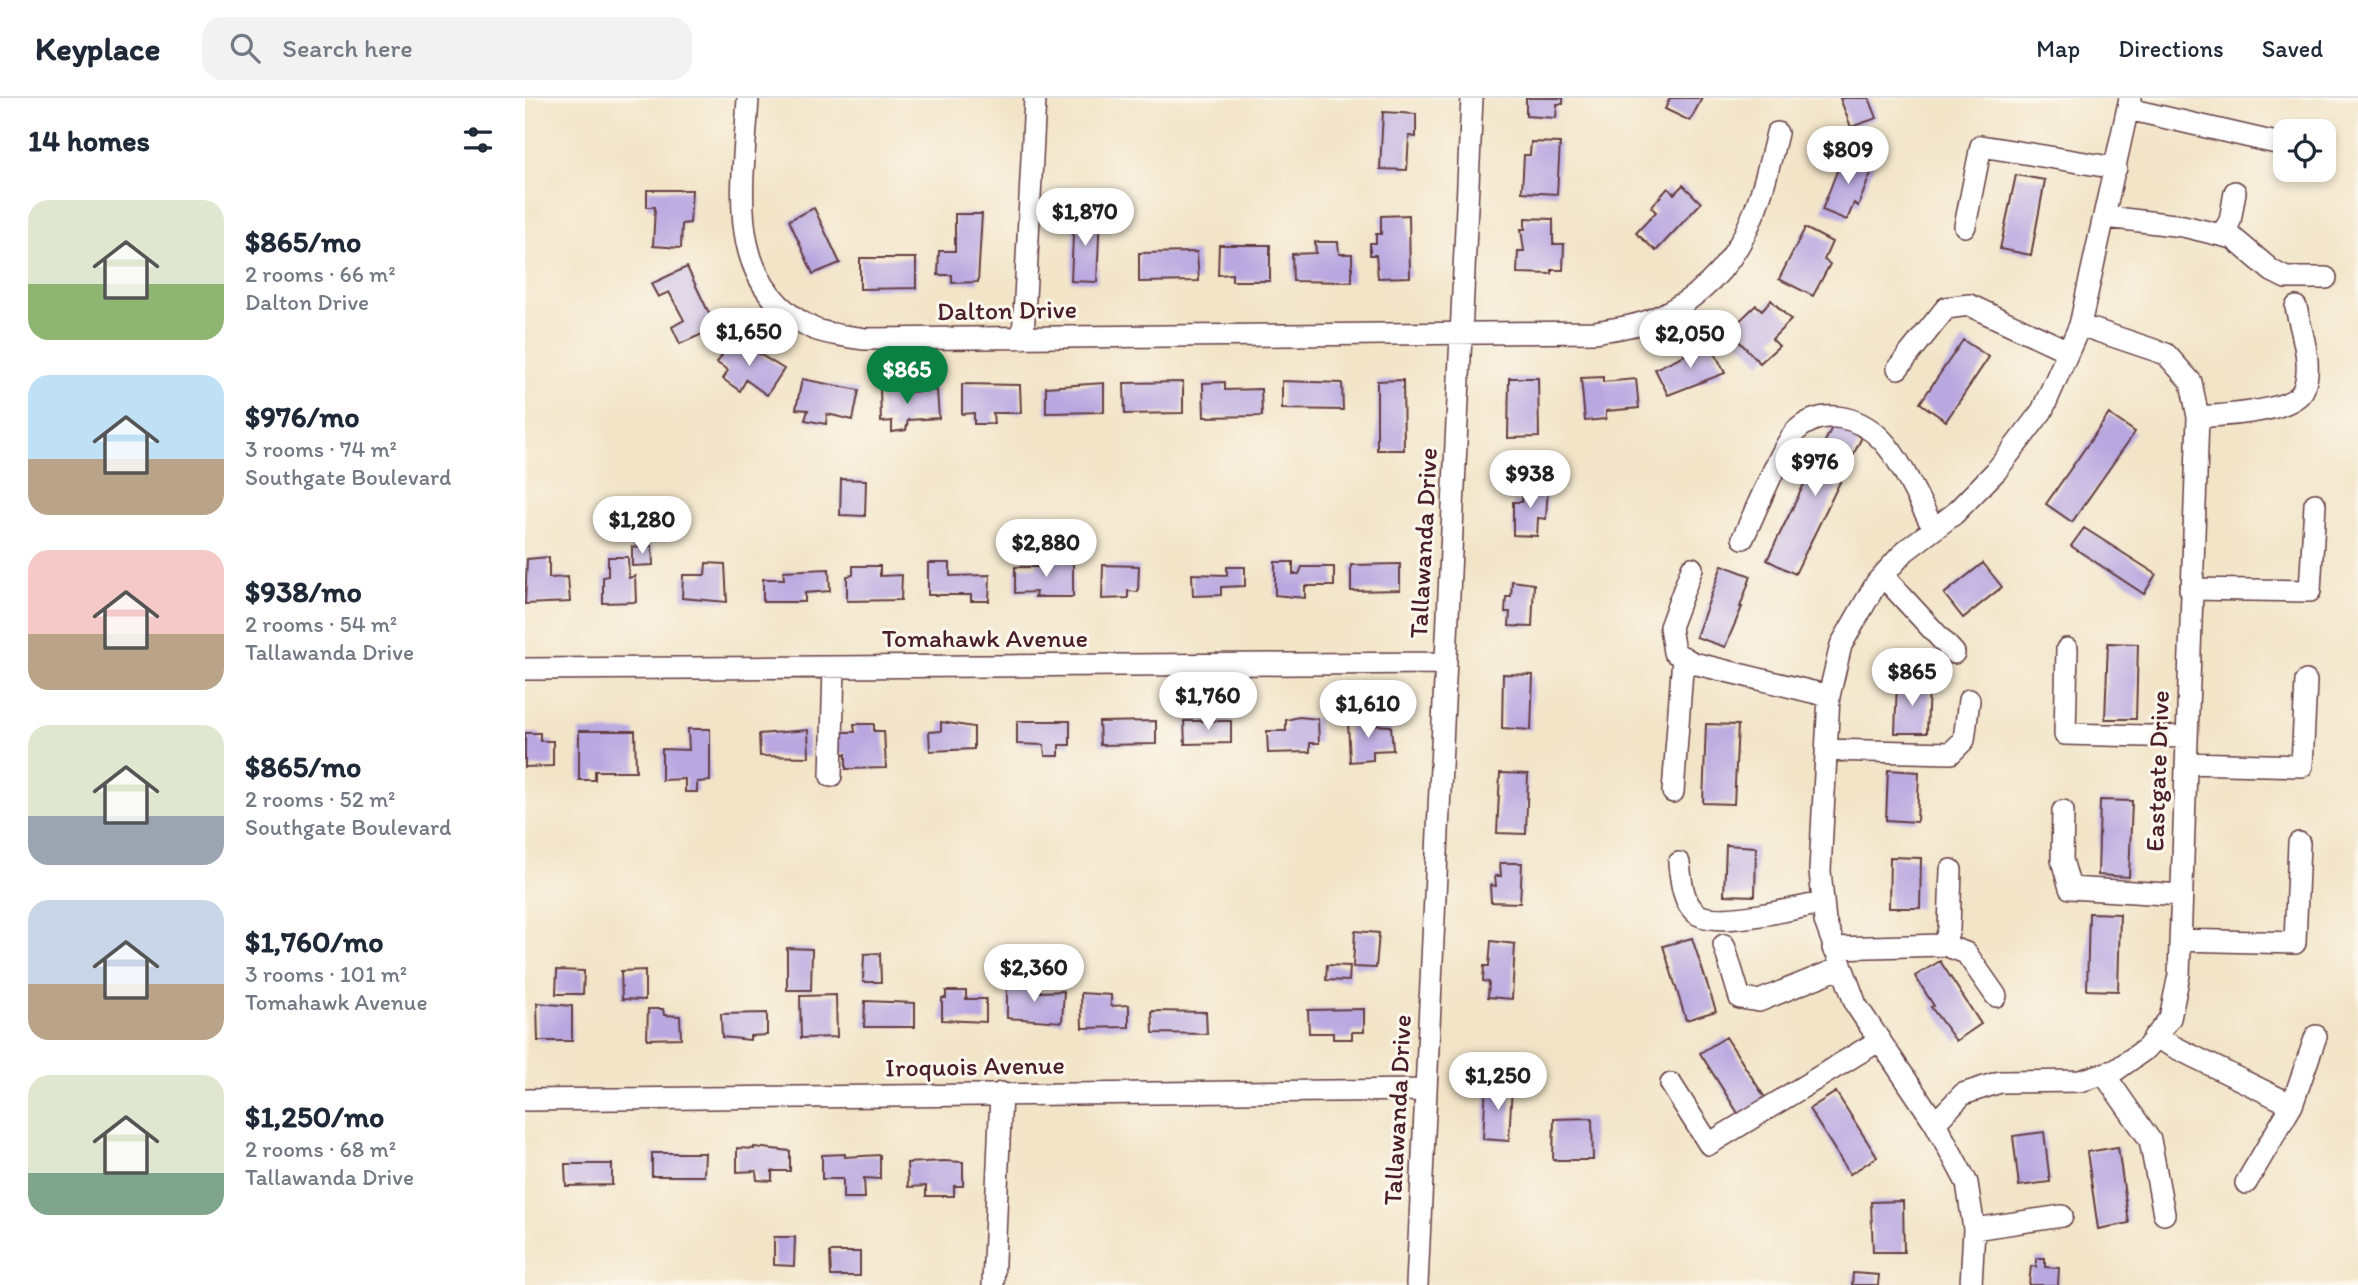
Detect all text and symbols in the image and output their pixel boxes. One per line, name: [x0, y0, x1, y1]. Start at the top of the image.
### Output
search box: [202, 17, 692, 80]
text: Keyplace: [35, 29, 160, 68]
icon: search: [226, 29, 264, 67]
text: Search here: [282, 32, 413, 64]
text: Map: [2036, 34, 2080, 63]
text: Directions: [2118, 34, 2224, 63]
text: Saved: [2262, 34, 2323, 63]
map controls: [2273, 119, 2336, 182]
button: locate: [2273, 119, 2336, 182]
icon: filters: [459, 121, 497, 159]
text: 14 homes: [28, 122, 150, 159]
pin: $809: [1807, 126, 1889, 186]
text: $809: [1823, 135, 1873, 163]
pin: $1,870: [1028, 188, 1142, 248]
text: $1,870: [1052, 197, 1118, 225]
text: $865/mo: [245, 223, 361, 260]
icon: home: [84, 228, 168, 312]
text: 2 rooms · 66 m²: [245, 260, 396, 288]
text: Dalton Drive: [245, 288, 369, 316]
street label: Dalton Drive: [937, 293, 1077, 327]
pin: $1,650: [692, 308, 806, 368]
pin: $2,050: [1633, 310, 1747, 370]
text: $1,650: [716, 317, 782, 345]
text: $2,050: [1655, 319, 1725, 347]
pin: $865: [866, 346, 948, 406]
text: $865: [883, 355, 931, 383]
text: $976/mo: [245, 398, 360, 435]
icon: home: [84, 403, 168, 487]
text: 3 rooms · 74 m²: [245, 435, 397, 463]
pin: $976: [1774, 438, 1856, 498]
street label: Tallawanda Drive: [1402, 447, 1444, 639]
text: $976: [1791, 447, 1839, 475]
pin: $938: [1489, 450, 1571, 510]
text: $938: [1506, 459, 1554, 487]
text: Southgate Boulevard: [245, 463, 451, 491]
pin: $1,280: [585, 496, 699, 556]
text: $1,280: [609, 505, 675, 533]
pin: $2,880: [989, 519, 1103, 579]
text: $2,880: [1012, 528, 1080, 556]
text: $938/mo: [245, 573, 362, 610]
icon: home: [84, 578, 168, 662]
text: 2 rooms · 54 m²: [245, 610, 397, 638]
street label: Tomahawk Avenue: [882, 622, 1088, 654]
text: Tallawanda Drive: [245, 638, 414, 666]
pin: $865: [1871, 648, 1953, 708]
text: $865: [1888, 657, 1936, 685]
pin: $1,760: [1151, 672, 1265, 732]
pin: $1,610: [1311, 680, 1425, 740]
text: $1,760: [1175, 681, 1241, 709]
text: $1,610: [1336, 689, 1400, 717]
street label: Eastgate Drive: [2138, 690, 2176, 852]
text: $865/mo: [245, 748, 361, 785]
icon: home: [84, 753, 168, 837]
text: 2 rooms · 52 m²: [245, 785, 395, 813]
text: Southgate Boulevard: [245, 813, 451, 841]
text: $1,760/mo: [245, 923, 384, 960]
icon: home: [84, 928, 168, 1012]
pin: $2,360: [977, 944, 1091, 1004]
text: $2,360: [1000, 953, 1068, 981]
text: 3 rooms · 101 m²: [245, 960, 407, 988]
text: Tomahawk Avenue: [245, 988, 428, 1016]
street label: Tallawanda Drive: [1376, 1014, 1418, 1206]
street label: Iroquois Avenue: [885, 1048, 1065, 1084]
pin: $1,250: [1441, 1052, 1555, 1112]
text: $1,250: [1465, 1061, 1531, 1089]
text: $1,250/mo: [245, 1098, 384, 1135]
icon: home: [84, 1103, 168, 1187]
text: 2 rooms · 68 m²: [245, 1135, 396, 1163]
text: Tallawanda Drive: [245, 1163, 414, 1191]

